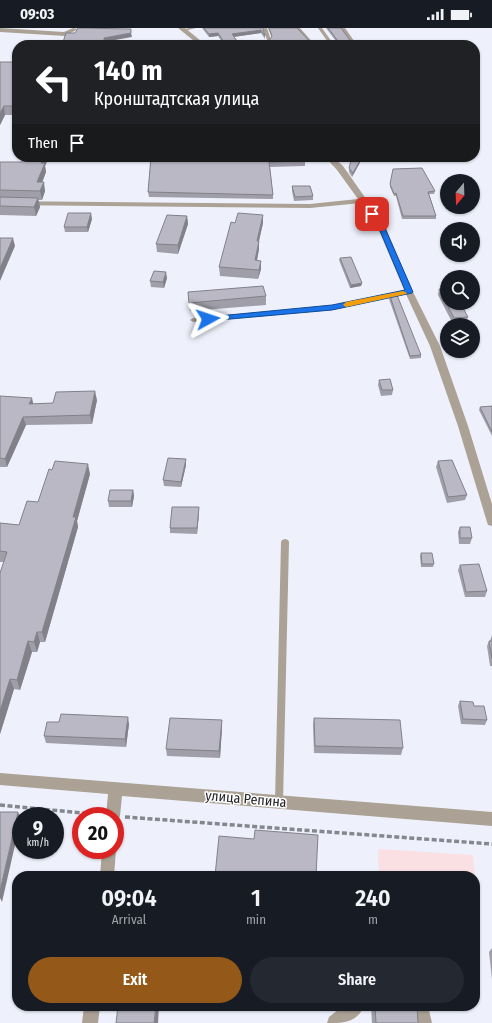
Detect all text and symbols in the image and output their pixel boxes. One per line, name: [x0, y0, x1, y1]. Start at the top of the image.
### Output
text: 09:03: [20, 5, 54, 23]
text: 140 m: [94, 54, 163, 87]
icon: left: [28, 56, 80, 108]
text: Кронштадтская улица: [94, 88, 259, 110]
icon: arrive: [66, 132, 88, 154]
text: Then: [28, 134, 58, 152]
north arrow: [440, 174, 480, 214]
map controls: [440, 174, 480, 358]
pin: [355, 197, 389, 231]
icon: arrive: [361, 203, 383, 225]
button: sound: [440, 222, 480, 262]
button: search: [440, 270, 480, 310]
position arrow: [187, 298, 229, 340]
button: layers: [440, 318, 480, 358]
street label: улица Репина: [205, 787, 287, 811]
speed limit sign: 20: [72, 807, 124, 859]
text: 9: [33, 816, 43, 840]
text: km/h: [27, 837, 49, 849]
text: 09:04: [101, 884, 157, 912]
text: 1: [251, 884, 261, 912]
text: 240: [355, 884, 391, 912]
text: Arrival: [112, 912, 146, 927]
text: min: [246, 912, 266, 927]
text: m: [368, 912, 378, 927]
button: Exit: [28, 957, 242, 1003]
button: Share: [250, 957, 464, 1003]

